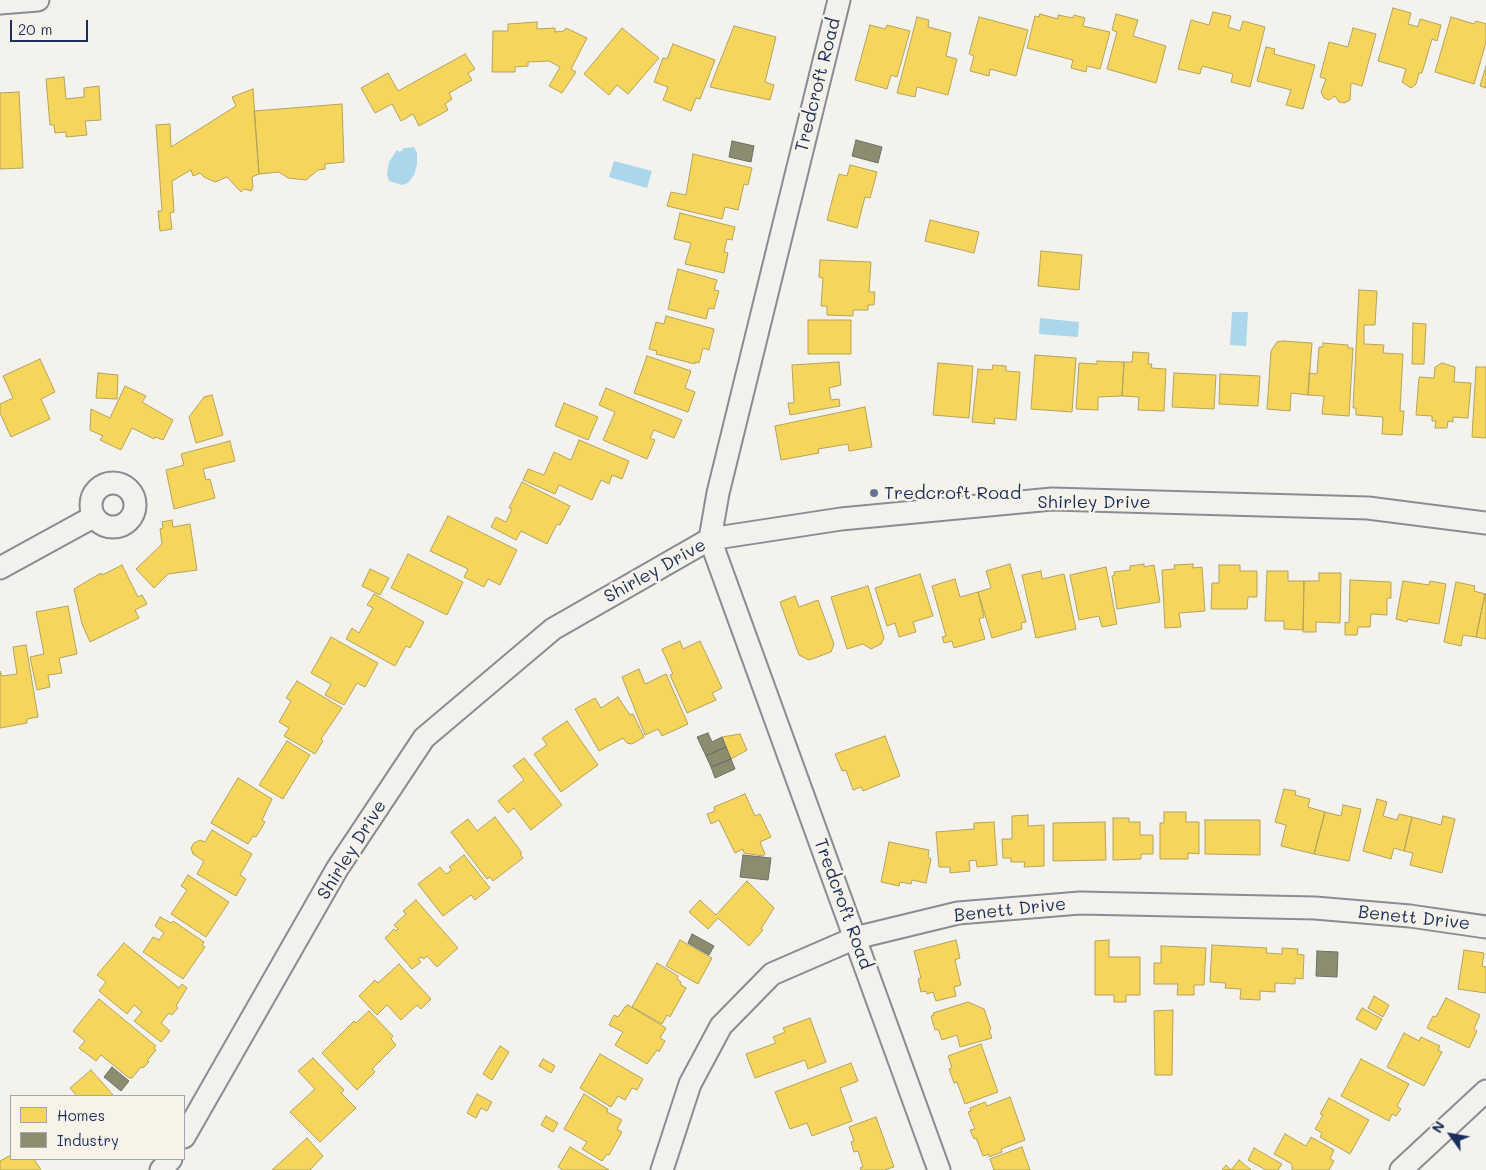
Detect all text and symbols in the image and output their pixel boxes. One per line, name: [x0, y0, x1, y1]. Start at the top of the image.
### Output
scale bar: [12, 10, 90, 42]
street label: Tredcroft Road: [791, 16, 845, 154]
text: 20 m: [18, 19, 52, 39]
place label: Tredcroft Road: [884, 482, 1021, 504]
marker: Tredcroft Road: [868, 487, 880, 499]
street label: Shirley Drive: [1037, 491, 1151, 513]
street label: Shirley Drive: [600, 534, 710, 608]
street label: Shirley Drive: [313, 796, 391, 904]
street label: Tredcroft Road: [809, 836, 877, 972]
street label: Benett Drive: [953, 893, 1067, 927]
street label: Benett Drive: [1357, 901, 1471, 935]
legend: [10, 1095, 185, 1160]
text: Homes: [57, 1105, 105, 1125]
north arrow: [1426, 1110, 1476, 1160]
text: N: [1427, 1117, 1449, 1136]
text: Industry: [57, 1130, 119, 1150]

